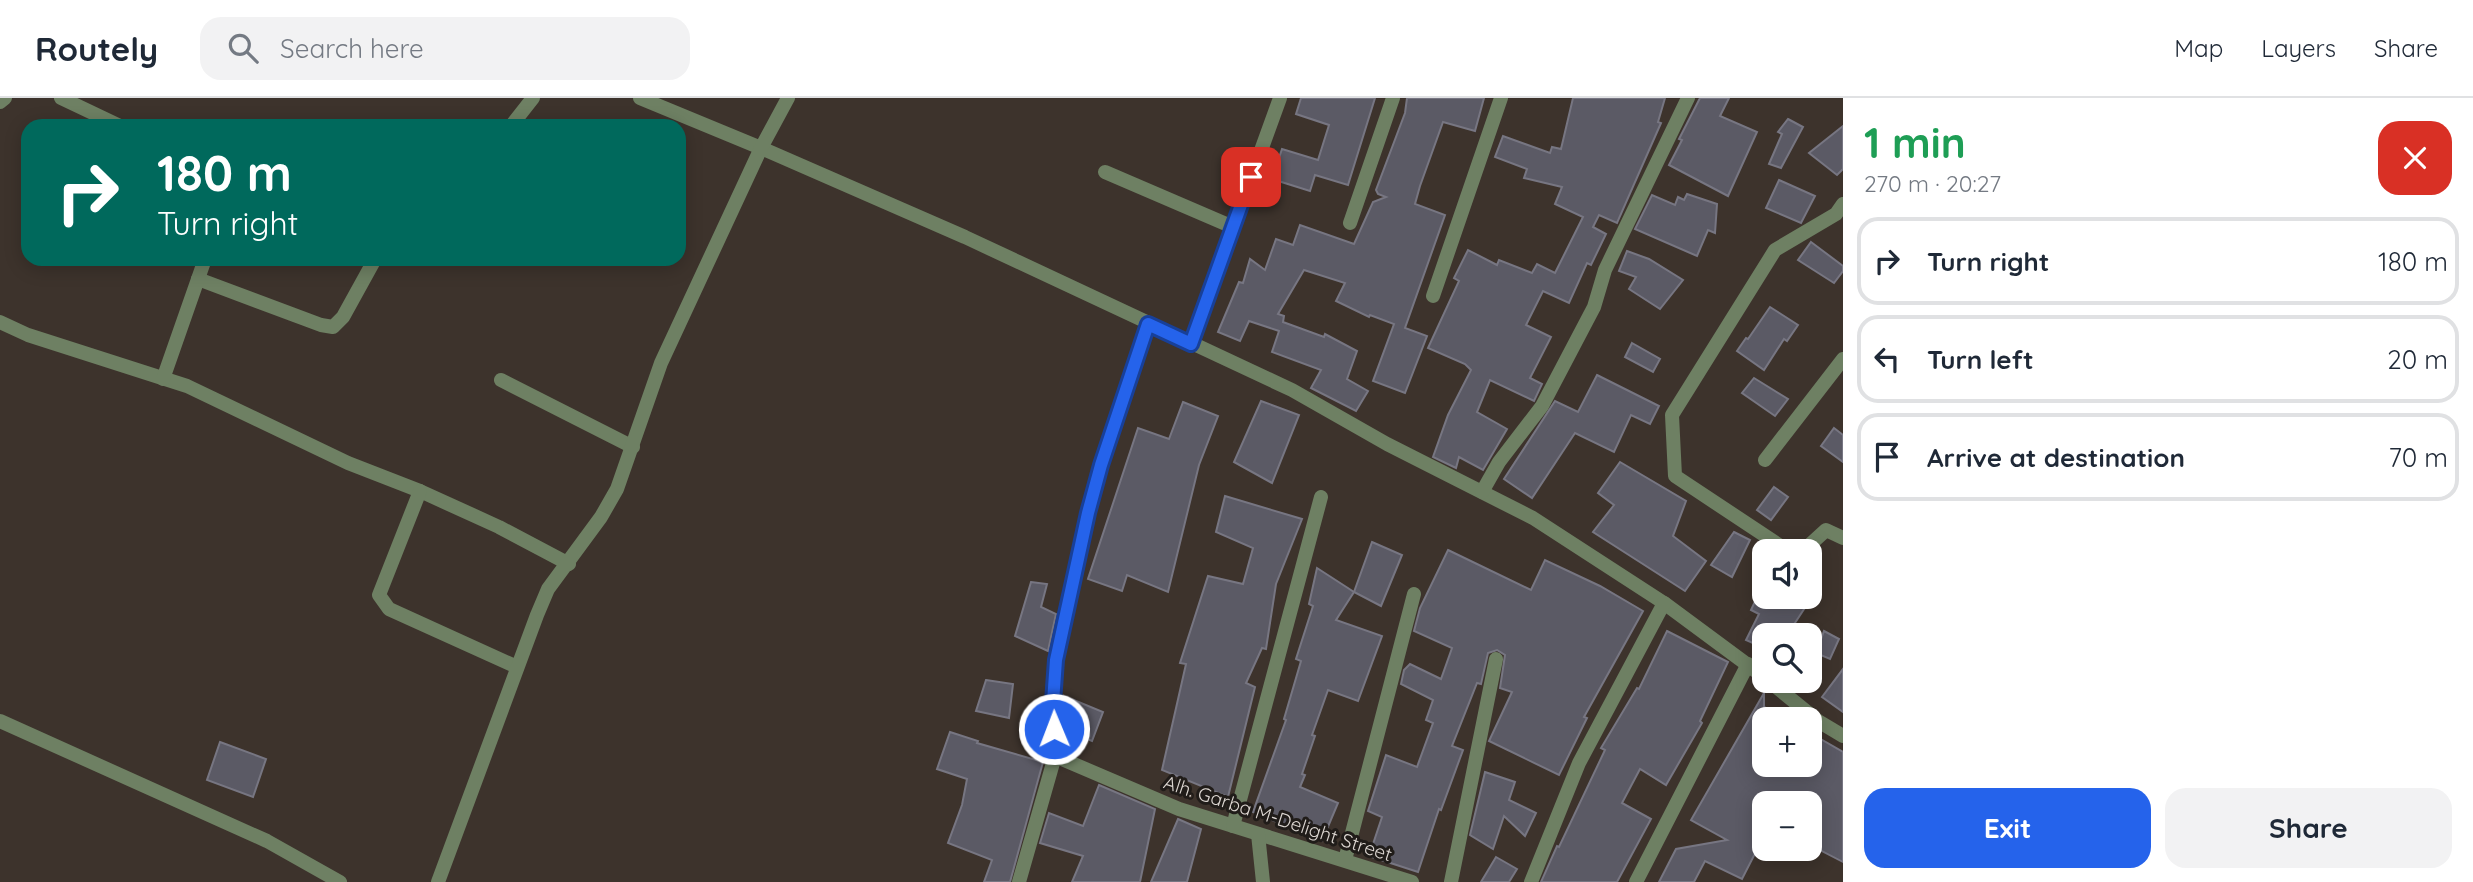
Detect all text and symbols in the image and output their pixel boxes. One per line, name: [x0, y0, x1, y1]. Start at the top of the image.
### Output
search box: [200, 17, 690, 80]
text: Routely: [35, 28, 158, 69]
icon: search: [224, 29, 262, 67]
text: Search here: [280, 32, 424, 65]
text: Map: [2174, 33, 2223, 63]
text: Layers: [2261, 33, 2336, 63]
text: Share: [2374, 33, 2438, 63]
text: 1 min: [1864, 116, 1966, 169]
button: close: [2378, 121, 2452, 195]
text: 180 m: [157, 142, 292, 203]
icon: right: [42, 147, 133, 238]
pin: [1221, 147, 1281, 207]
icon: arrive: [1232, 158, 1270, 196]
text: 270 m · 20:27: [1864, 169, 2001, 198]
text: Turn right: [157, 203, 298, 243]
icon: right: [1868, 242, 1906, 280]
text: Turn right: [1927, 245, 2049, 278]
text: 180 m: [2378, 245, 2448, 278]
icon: left: [1868, 340, 1906, 378]
text: Turn left: [1927, 343, 2034, 376]
text: 20 m: [2387, 343, 2448, 376]
icon: arrive: [1868, 438, 1906, 476]
text: Arrive at destination: [1927, 441, 2185, 474]
text: 70 m: [2388, 441, 2448, 474]
map controls: [1752, 539, 1822, 861]
button: sound: [1752, 539, 1822, 609]
button: search: [1752, 623, 1822, 693]
position arrow: [1017, 692, 1091, 766]
button: +: [1752, 707, 1822, 777]
street label: Alh. Garba M-Delight Street: [1161, 770, 1395, 866]
button: Exit: [1864, 788, 2151, 868]
button: Share: [2165, 788, 2452, 868]
button: −: [1752, 791, 1822, 861]

